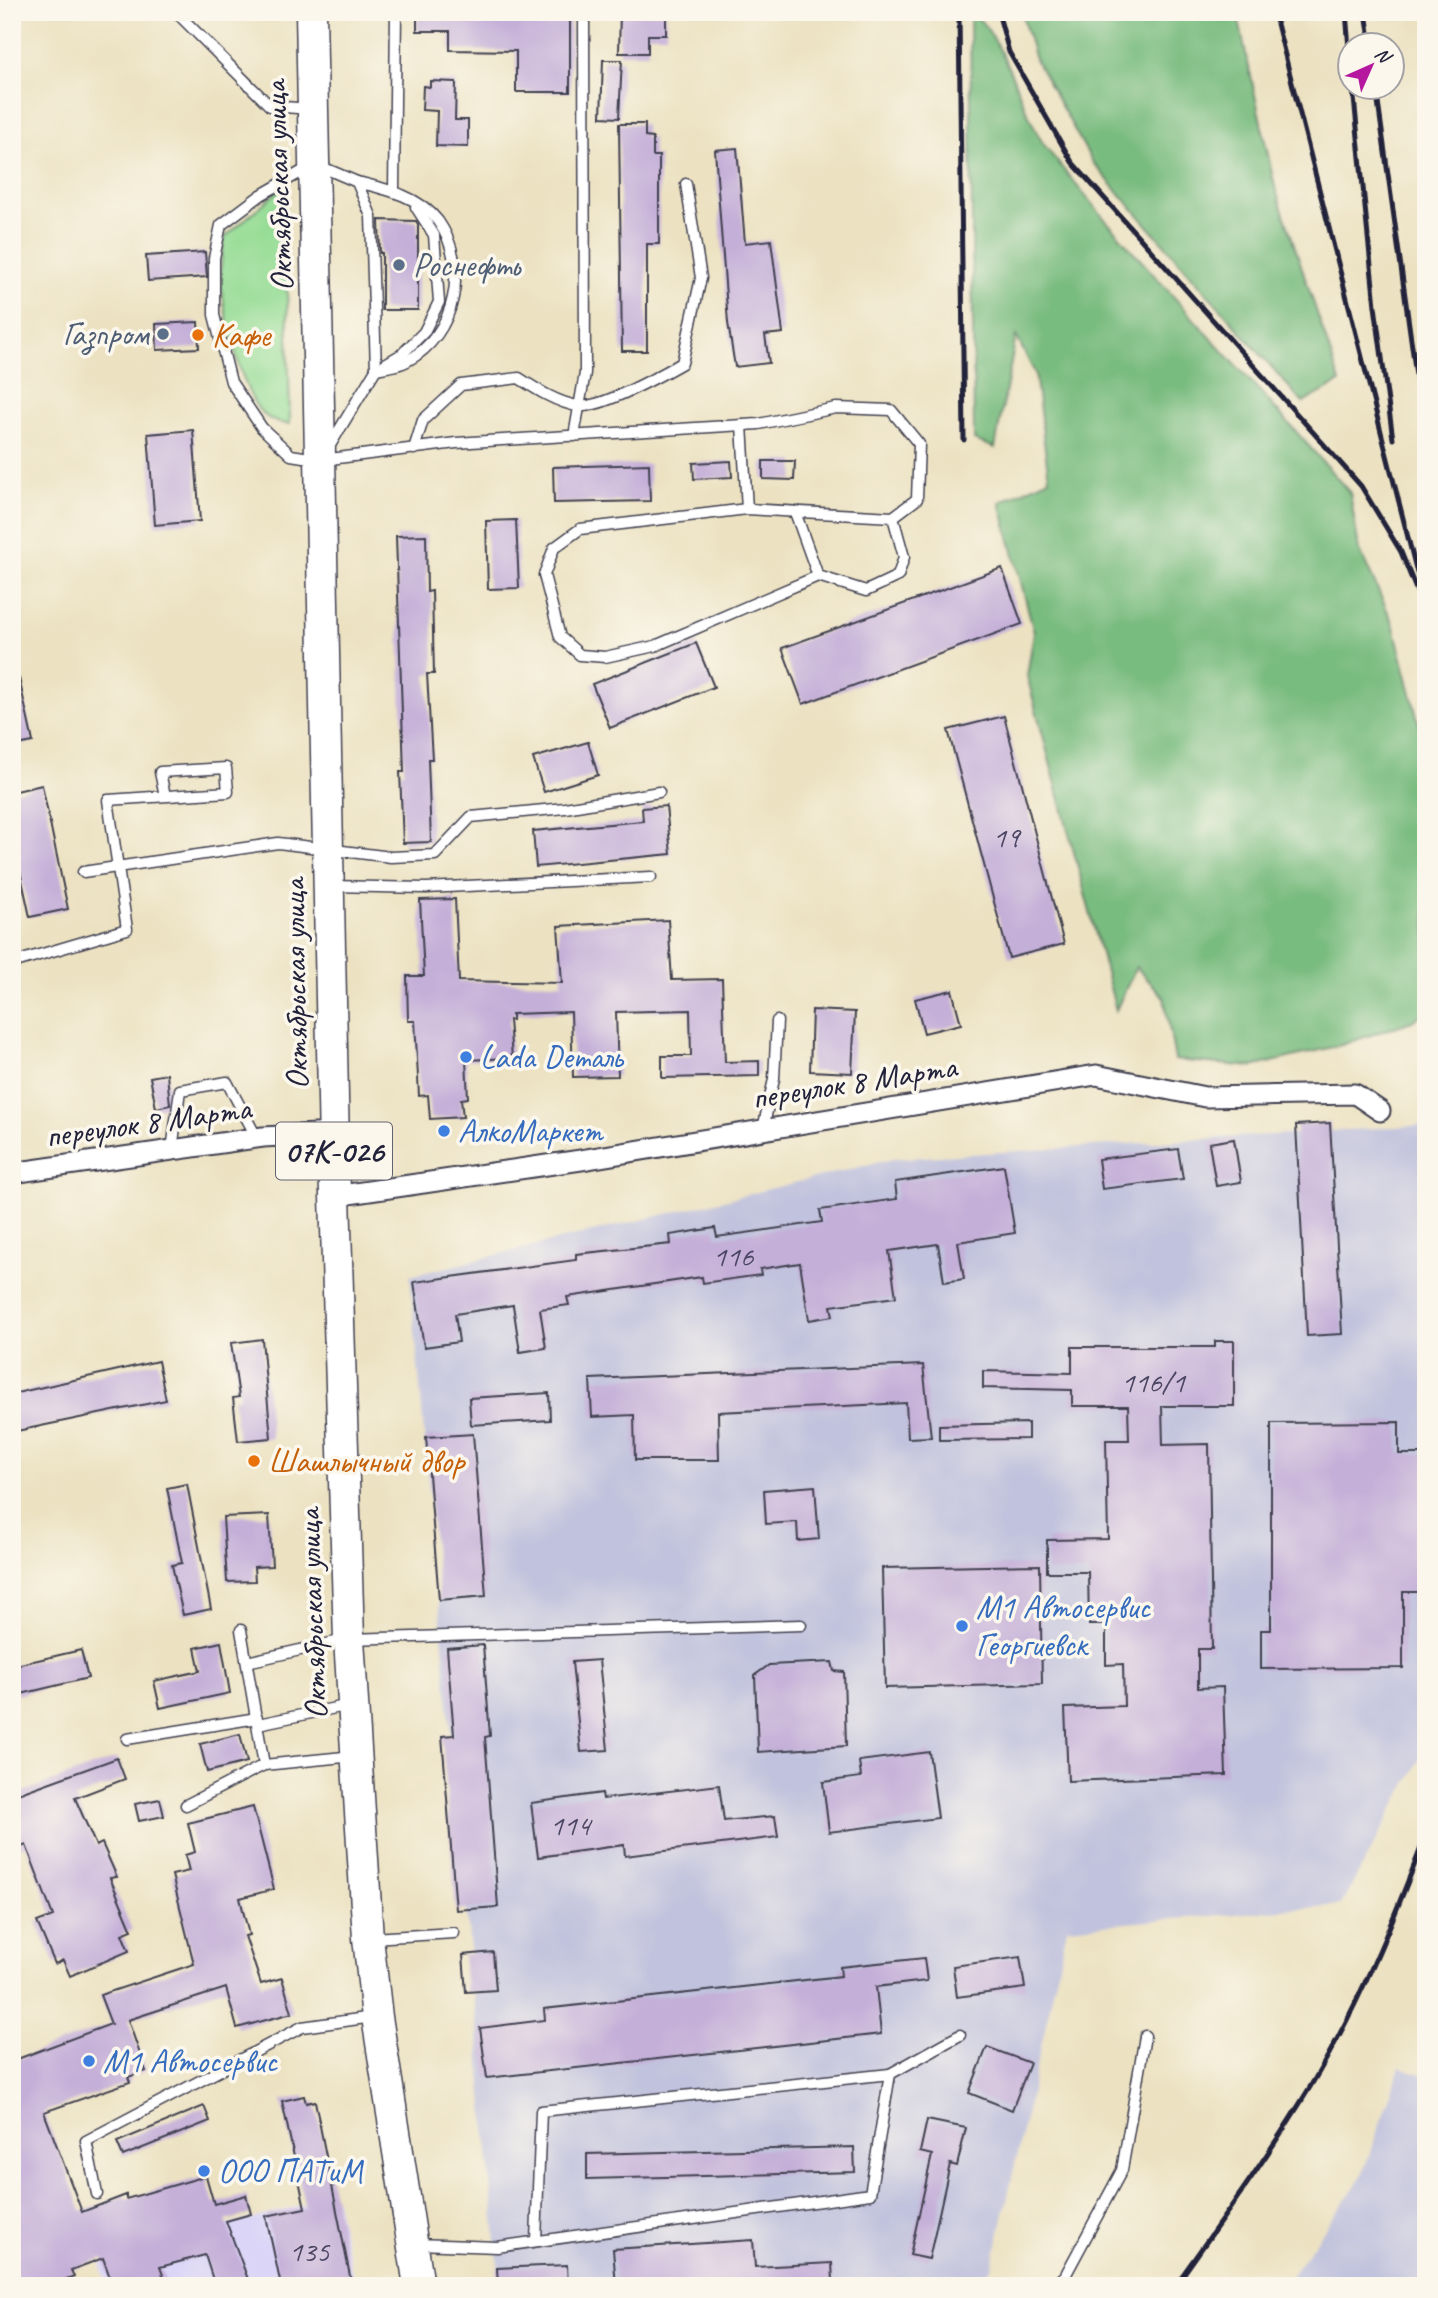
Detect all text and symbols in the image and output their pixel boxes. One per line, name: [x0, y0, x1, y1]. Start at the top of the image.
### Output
north arrow: [1336, 32, 1406, 102]
text: N: [1370, 42, 1397, 70]
street label: Октябрьская улица: [253, 77, 303, 292]
place label: Роснефть: [413, 244, 522, 286]
marker: Роснефть: [391, 257, 407, 273]
place label: Газпром: [63, 313, 151, 355]
place label: Кафе: [212, 314, 272, 356]
marker: Газпром: [155, 326, 171, 342]
marker: Кафе: [190, 327, 206, 343]
house number: 19: [993, 818, 1022, 856]
street label: Октябрьская улица: [272, 876, 318, 1090]
place label: Lada Dеталь: [480, 1036, 624, 1078]
street label: переулок 8 Марта: [749, 1045, 961, 1119]
marker: Lada Dеталь: [458, 1049, 474, 1065]
street label: переулок 8 Марта: [43, 1087, 255, 1157]
place label: АлкоМаркет: [458, 1110, 604, 1152]
road number: 07К-026: [276, 1122, 392, 1180]
marker: АлкоМаркет: [436, 1123, 452, 1139]
house number: 116: [713, 1237, 755, 1275]
house number: 116/1: [1121, 1363, 1186, 1401]
place label: Шашлычный двор: [268, 1440, 467, 1482]
marker: Шашлычный двор: [246, 1453, 262, 1469]
street label: Октябрьская улица: [287, 1505, 337, 1720]
place label: М1 Автосервис Георгиевск: [976, 1586, 1152, 1666]
marker: М1 Автосервис Георгиевск: [954, 1618, 970, 1634]
house number: 114: [550, 1806, 593, 1844]
place label: М1 Автосервис: [103, 2040, 279, 2082]
marker: М1 Автосервис: [81, 2053, 97, 2069]
place label: ООО ПАТиМ: [218, 2150, 365, 2192]
marker: ООО ПАТиМ: [196, 2163, 212, 2179]
house number: 135: [289, 2232, 331, 2270]

